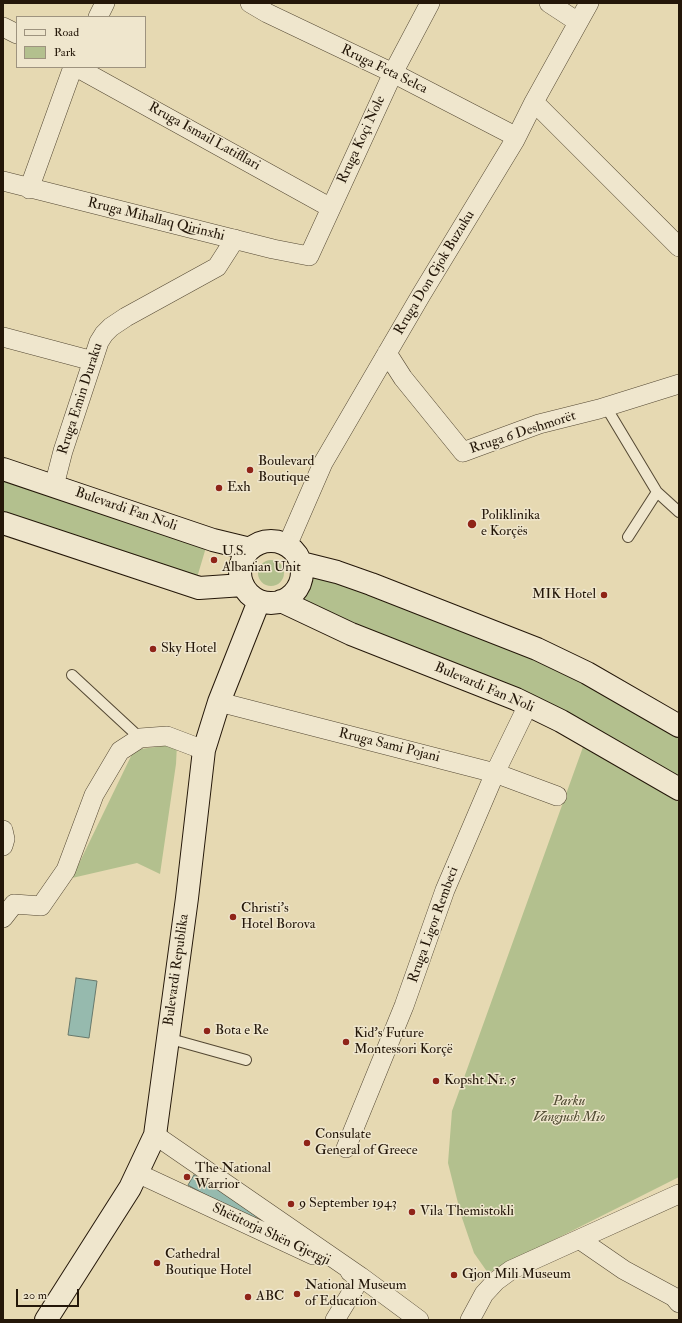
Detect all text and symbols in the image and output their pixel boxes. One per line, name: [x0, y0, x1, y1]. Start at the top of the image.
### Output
legend: [16, 16, 146, 68]
text: Road: [54, 25, 79, 40]
street label: Rruga Feta Selca: [338, 42, 430, 98]
text: Park: [54, 45, 76, 60]
street label: Rruga Koçi Nole: [334, 93, 390, 187]
street label: Rruga Ismail Latifllari: [145, 99, 263, 175]
street label: Rruga Mihallaq Qirinxhi: [86, 195, 226, 245]
street label: Rruga Don Gjok Buzuku: [391, 208, 479, 338]
street label: Rruga Emin Duraku: [55, 341, 107, 457]
street label: Rruga 6 Deshmorët: [468, 408, 578, 458]
place label: Boulevard Boutique: [258, 454, 314, 486]
marker: Boulevard Boutique: [245, 465, 255, 475]
place label: Exh: [227, 480, 251, 496]
marker: Exh: [214, 483, 224, 493]
street label: Bulevardi Fan Noli: [73, 485, 179, 535]
place label: Poliklinika e Korçës: [481, 508, 540, 540]
marker: Poliklinika e Korçës: [466, 518, 478, 530]
place label: U.S. Albanian Unit: [222, 544, 301, 576]
marker: U.S. Albanian Unit: [209, 555, 219, 565]
place label: MIK Hotel: [532, 587, 596, 603]
marker: MIK Hotel: [599, 590, 609, 600]
place label: Sky Hotel: [161, 641, 217, 657]
marker: Sky Hotel: [148, 644, 158, 654]
street label: Bulevardi Fan Noli: [432, 659, 536, 717]
street label: Rruga Sami Pojani: [337, 725, 441, 767]
street label: Rruga Ligor Rembeci: [405, 865, 463, 985]
place label: Christi's Hotel Borova: [241, 901, 315, 934]
marker: Christi's Hotel Borova: [228, 912, 238, 922]
street label: Bulevardi Republika: [161, 913, 193, 1027]
place label: Bota e Re: [215, 1023, 269, 1039]
marker: Bota e Re: [202, 1026, 212, 1036]
place label: Kid's Future Montessori Korçë: [354, 1026, 453, 1058]
marker: Kid's Future Montessori Korçë: [341, 1037, 351, 1047]
place label: Kopsht Nr. 5: [444, 1073, 516, 1089]
marker: Kopsht Nr. 5: [431, 1076, 441, 1086]
park label: Parku Vangjush Mio: [533, 1094, 605, 1126]
place label: Consulate General of Greece: [315, 1127, 418, 1160]
marker: Consulate General of Greece: [302, 1138, 312, 1148]
place label: The National Warrior: [195, 1161, 271, 1194]
marker: The National Warrior: [182, 1172, 192, 1182]
place label: 9 September 1943: [299, 1196, 397, 1212]
marker: 9 September 1943: [286, 1199, 296, 1209]
street label: Shëtitorja Shën Gjergji: [209, 1200, 333, 1270]
place label: Vila Themistokli: [420, 1204, 514, 1220]
marker: Vila Themistokli: [407, 1207, 417, 1217]
place label: Cathedral Boutique Hotel: [165, 1247, 252, 1280]
marker: Cathedral Boutique Hotel: [152, 1258, 162, 1268]
place label: Gjon Mili Museum: [462, 1267, 571, 1283]
marker: Gjon Mili Museum: [449, 1270, 459, 1280]
place label: National Museum of Education: [305, 1278, 407, 1310]
scale bar: [18, 1281, 81, 1307]
text: 20 m: [23, 1288, 47, 1303]
place label: ABC: [256, 1289, 284, 1305]
marker: National Museum of Education: [292, 1289, 302, 1299]
marker: ABC: [243, 1292, 253, 1302]

